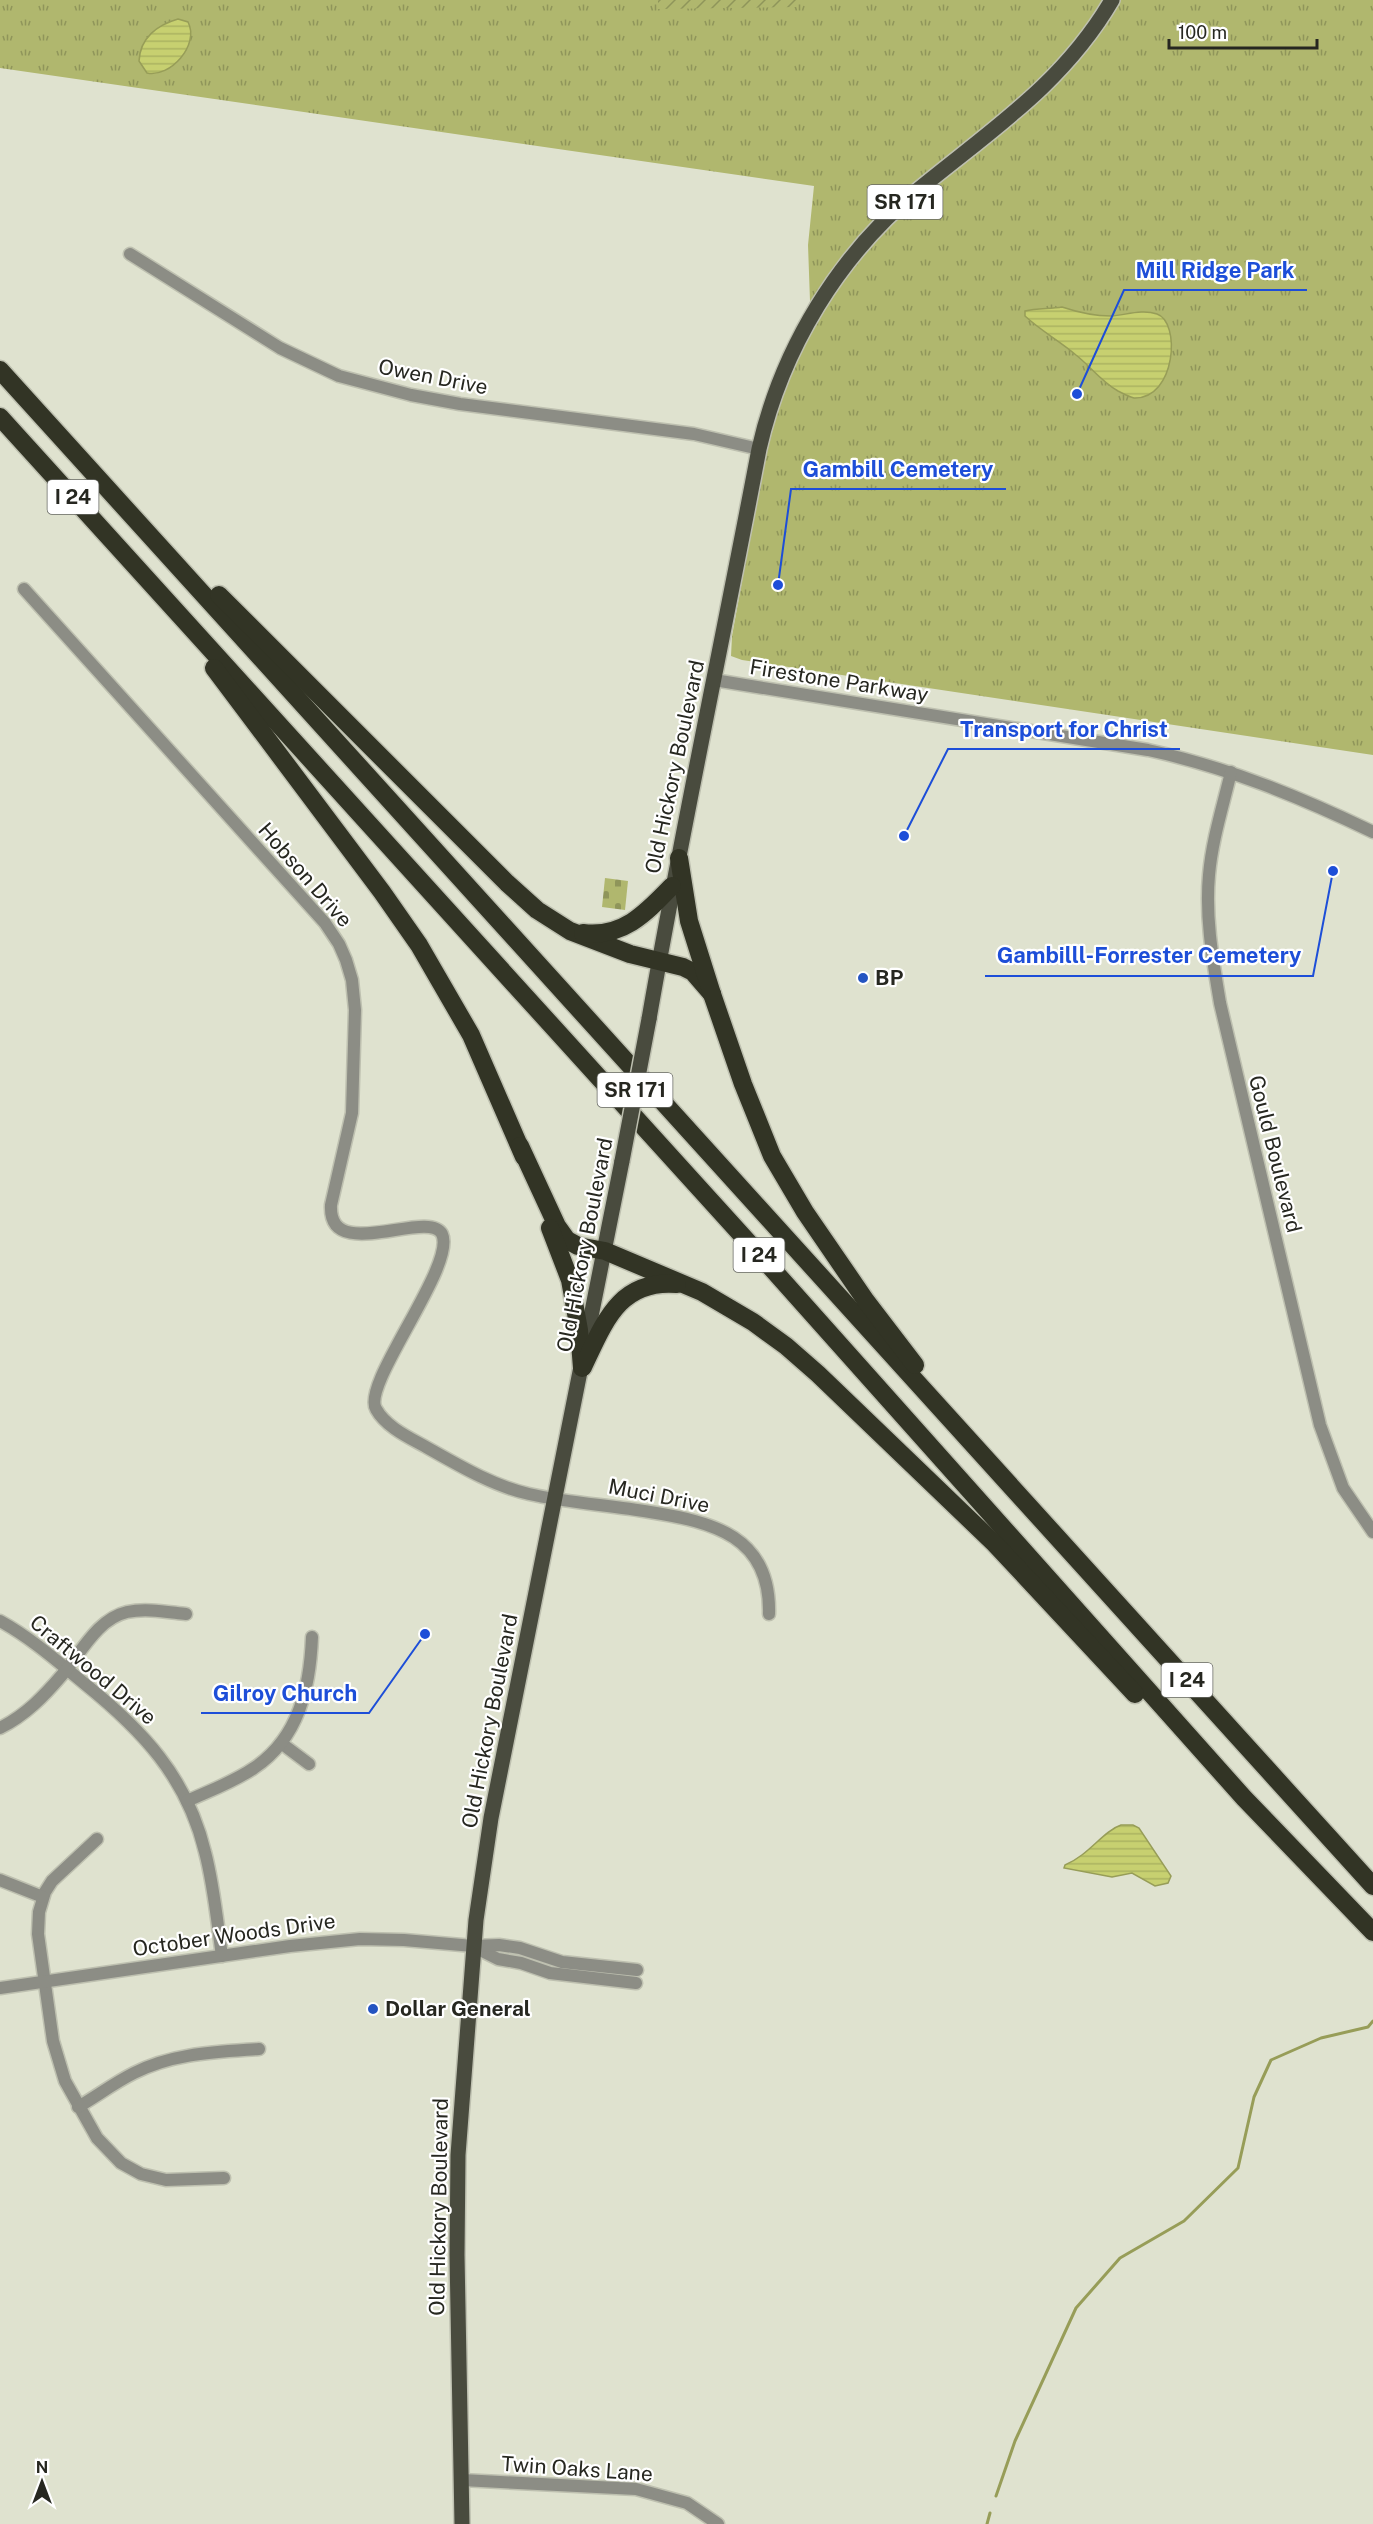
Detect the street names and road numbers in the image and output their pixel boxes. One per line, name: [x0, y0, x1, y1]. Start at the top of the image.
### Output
road number: SR 171: [868, 185, 942, 219]
street label: Owen Drive: [376, 354, 490, 399]
road number: I 24: [48, 480, 98, 514]
street label: Firestone Parkway: [748, 654, 930, 707]
street label: Old Hickory Boulevard: [640, 658, 709, 876]
street label: Hobson Drive: [253, 817, 358, 932]
road number: SR 171: [598, 1073, 672, 1107]
street label: Gould Boulevard: [1244, 1073, 1307, 1235]
street label: Old Hickory Boulevard: [551, 1136, 618, 1354]
road number: I 24: [734, 1238, 784, 1272]
street label: Muci Drive: [606, 1473, 712, 1518]
street label: Craftwood Drive: [25, 1610, 162, 1730]
street label: Old Hickory Boulevard: [456, 1612, 523, 1830]
road number: I 24: [1162, 1663, 1212, 1697]
street label: October Woods Drive: [131, 1908, 337, 1961]
street label: Old Hickory Boulevard: [424, 2098, 453, 2316]
street label: Twin Oaks Lane: [500, 2451, 654, 2486]

